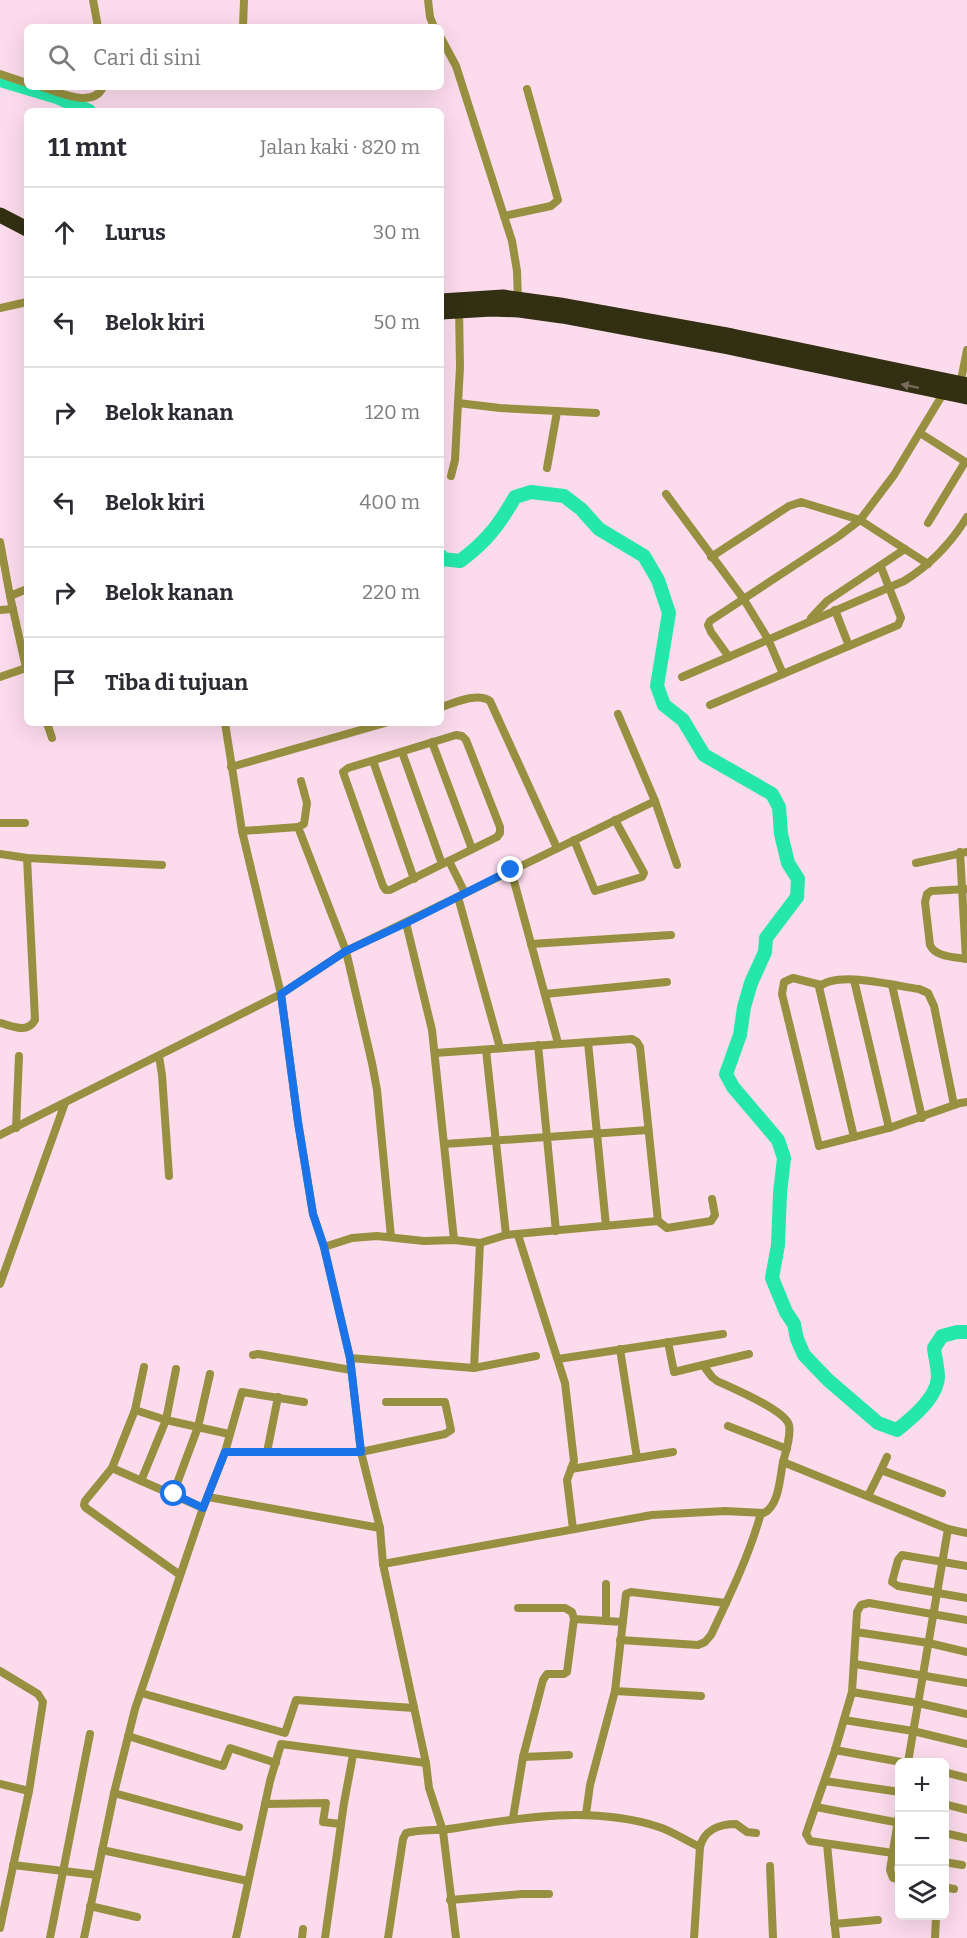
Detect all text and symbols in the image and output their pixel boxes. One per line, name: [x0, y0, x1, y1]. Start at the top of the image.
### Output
search box: [24, 24, 444, 90]
icon: search: [45, 41, 78, 74]
text: Cari di sini: [93, 44, 201, 71]
text: 11 mnt: [48, 132, 127, 163]
text: Jalan kaki · 820 m: [260, 135, 420, 159]
icon: ahead: [48, 216, 81, 249]
text: Lurus: [105, 219, 166, 246]
text: 30 m: [373, 220, 420, 244]
icon: left: [48, 306, 81, 339]
text: Belok kiri: [105, 309, 205, 336]
text: 50 m: [373, 310, 420, 334]
one-way arrow: [900, 380, 919, 390]
icon: right: [48, 396, 81, 429]
text: Belok kanan: [105, 399, 233, 426]
text: 120 m: [365, 400, 420, 424]
icon: left: [48, 486, 81, 519]
text: Belok kiri: [105, 489, 205, 516]
text: 400 m: [360, 490, 420, 514]
icon: right: [48, 576, 81, 609]
text: Belok kanan: [105, 579, 233, 606]
text: 220 m: [362, 580, 420, 604]
icon: arrive: [48, 666, 81, 699]
text: Tiba di tujuan: [105, 669, 248, 696]
route end: [497, 856, 523, 882]
route start: [160, 1480, 186, 1506]
map controls: [895, 1758, 949, 1920]
button: +: [895, 1758, 949, 1812]
button: −: [895, 1812, 949, 1866]
button: layers: [895, 1866, 949, 1920]

